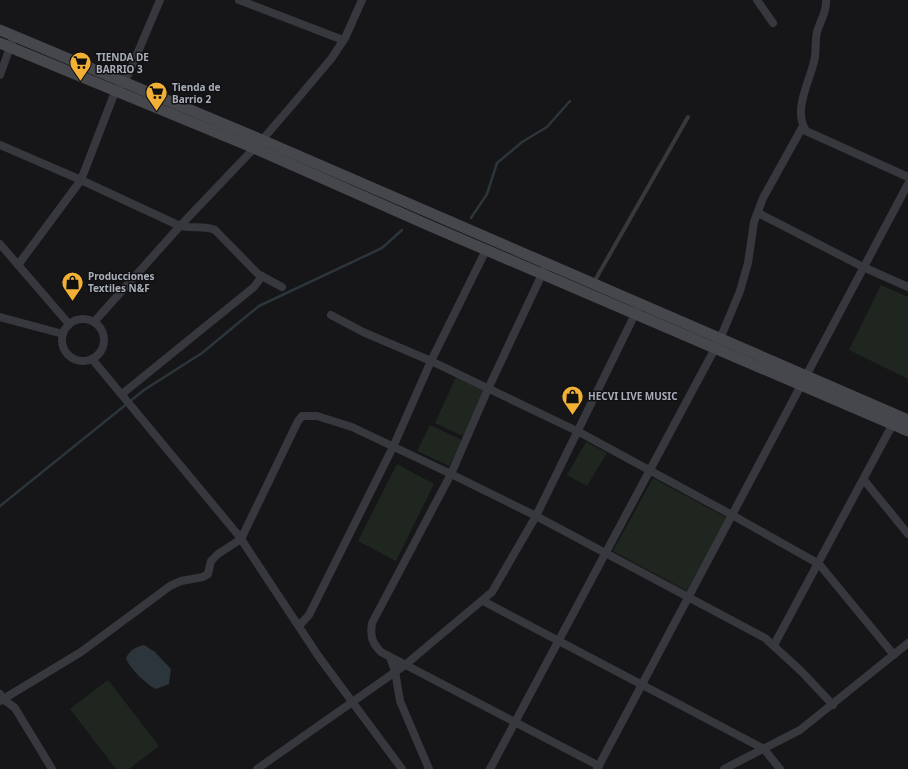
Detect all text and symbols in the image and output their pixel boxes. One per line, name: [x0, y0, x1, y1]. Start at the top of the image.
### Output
supermarket icon: TIENDA DE BARRIO 3: [67, 50, 93, 83]
place label: TIENDA DE BARRIO 3: [96, 50, 149, 76]
supermarket icon: Tienda de Barrio 2: [144, 80, 170, 113]
place label: Tienda de Barrio 2: [172, 80, 220, 106]
shop icon: Producciones Textiles N&F: [60, 269, 86, 302]
place label: Producciones Textiles N&F: [88, 269, 155, 295]
shop icon: HECVI LIVE MUSIC: [560, 383, 586, 416]
place label: HECVI LIVE MUSIC: [588, 389, 678, 403]

